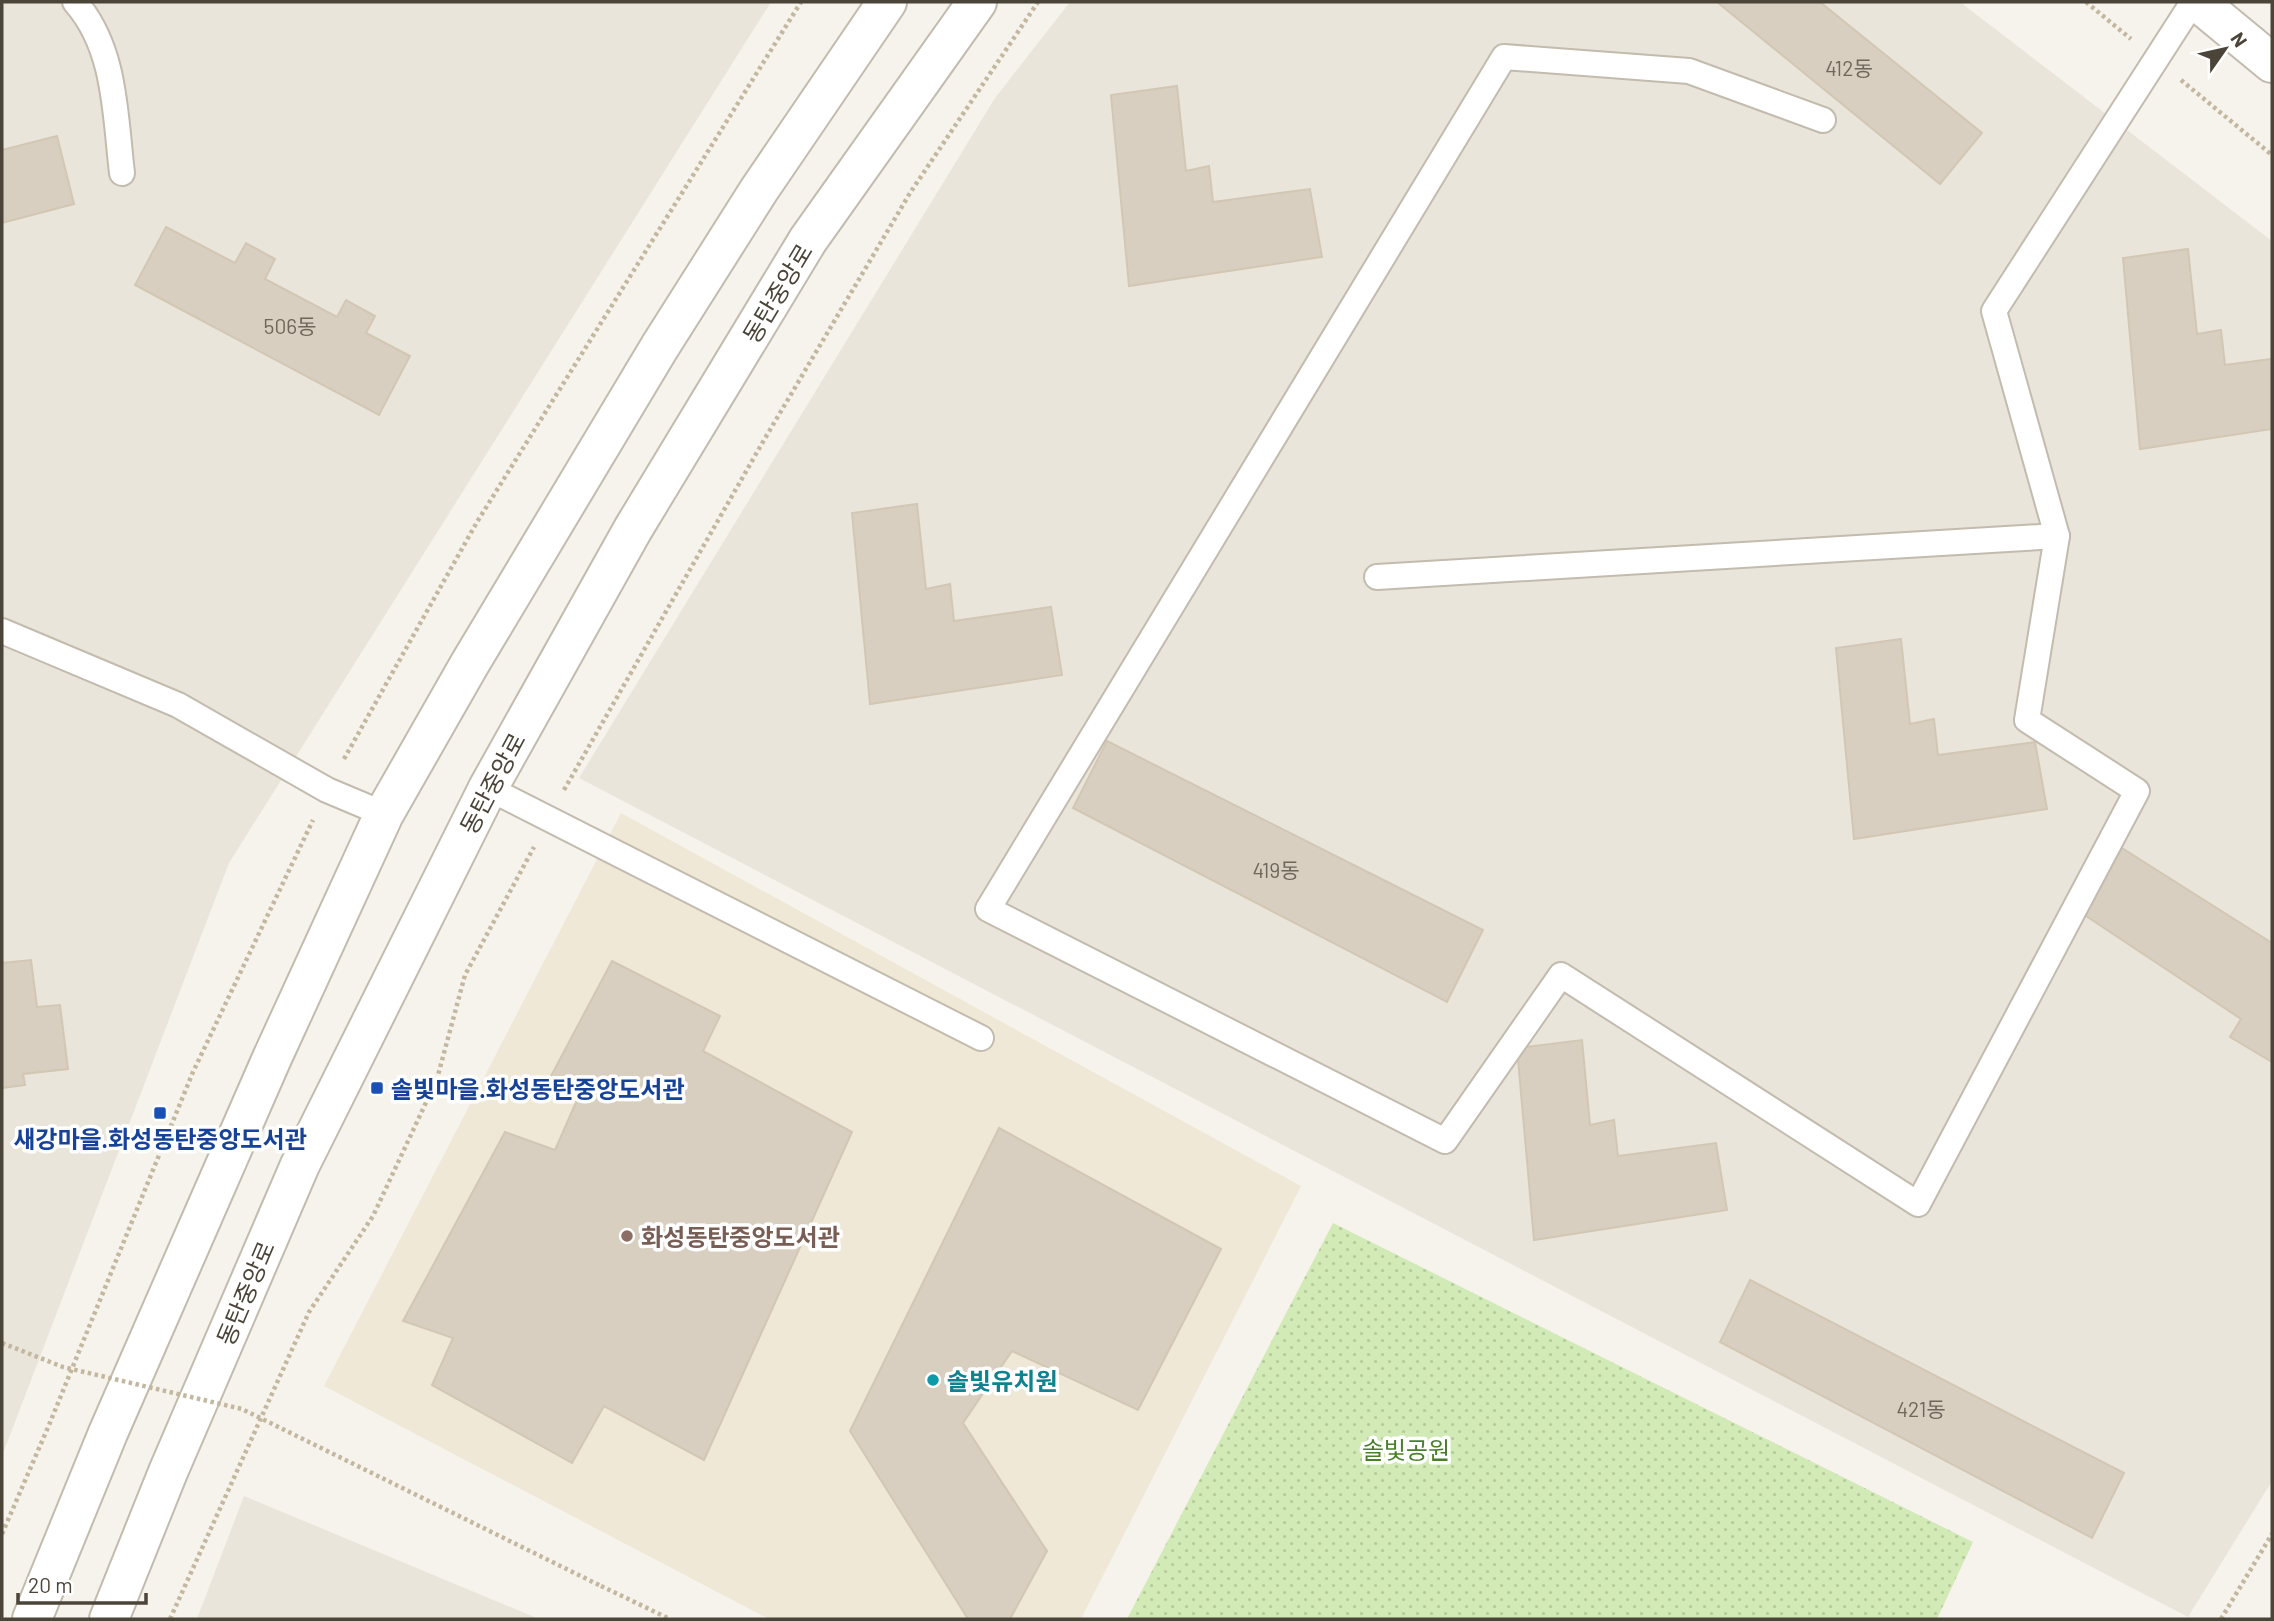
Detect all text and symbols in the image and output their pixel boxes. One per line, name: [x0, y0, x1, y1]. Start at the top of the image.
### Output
north arrow: [2190, 14, 2260, 84]
text: N: [2226, 28, 2253, 51]
house number: 412동: [1825, 55, 1873, 80]
street label: 동탄중앙로: [736, 238, 818, 348]
house number: 506동: [264, 313, 316, 338]
street label: 동탄중앙로: [453, 727, 531, 839]
house number: 419동: [1252, 857, 1300, 882]
place label: 솔빛마을.화성동탄중앙도서관: [391, 1074, 685, 1103]
marker: 솔빛마을.화성동탄중앙도서관: [369, 1080, 385, 1096]
marker: 새강마을.화성동탄중앙도서관: [152, 1105, 168, 1121]
place label: 새강마을.화성동탄중앙도서관: [13, 1124, 307, 1153]
place label: 화성동탄중앙도서관: [641, 1222, 840, 1251]
marker: 화성동탄중앙도서관: [619, 1228, 635, 1244]
street label: 동탄중앙로: [210, 1237, 280, 1349]
place label: 솔빛유치원: [947, 1366, 1057, 1395]
marker: 솔빛유치원: [925, 1372, 941, 1388]
house number: 421동: [1896, 1396, 1946, 1421]
park label: 솔빛공원: [1362, 1435, 1450, 1464]
scale bar: [18, 1562, 145, 1606]
text: 20 m: [28, 1572, 73, 1597]

